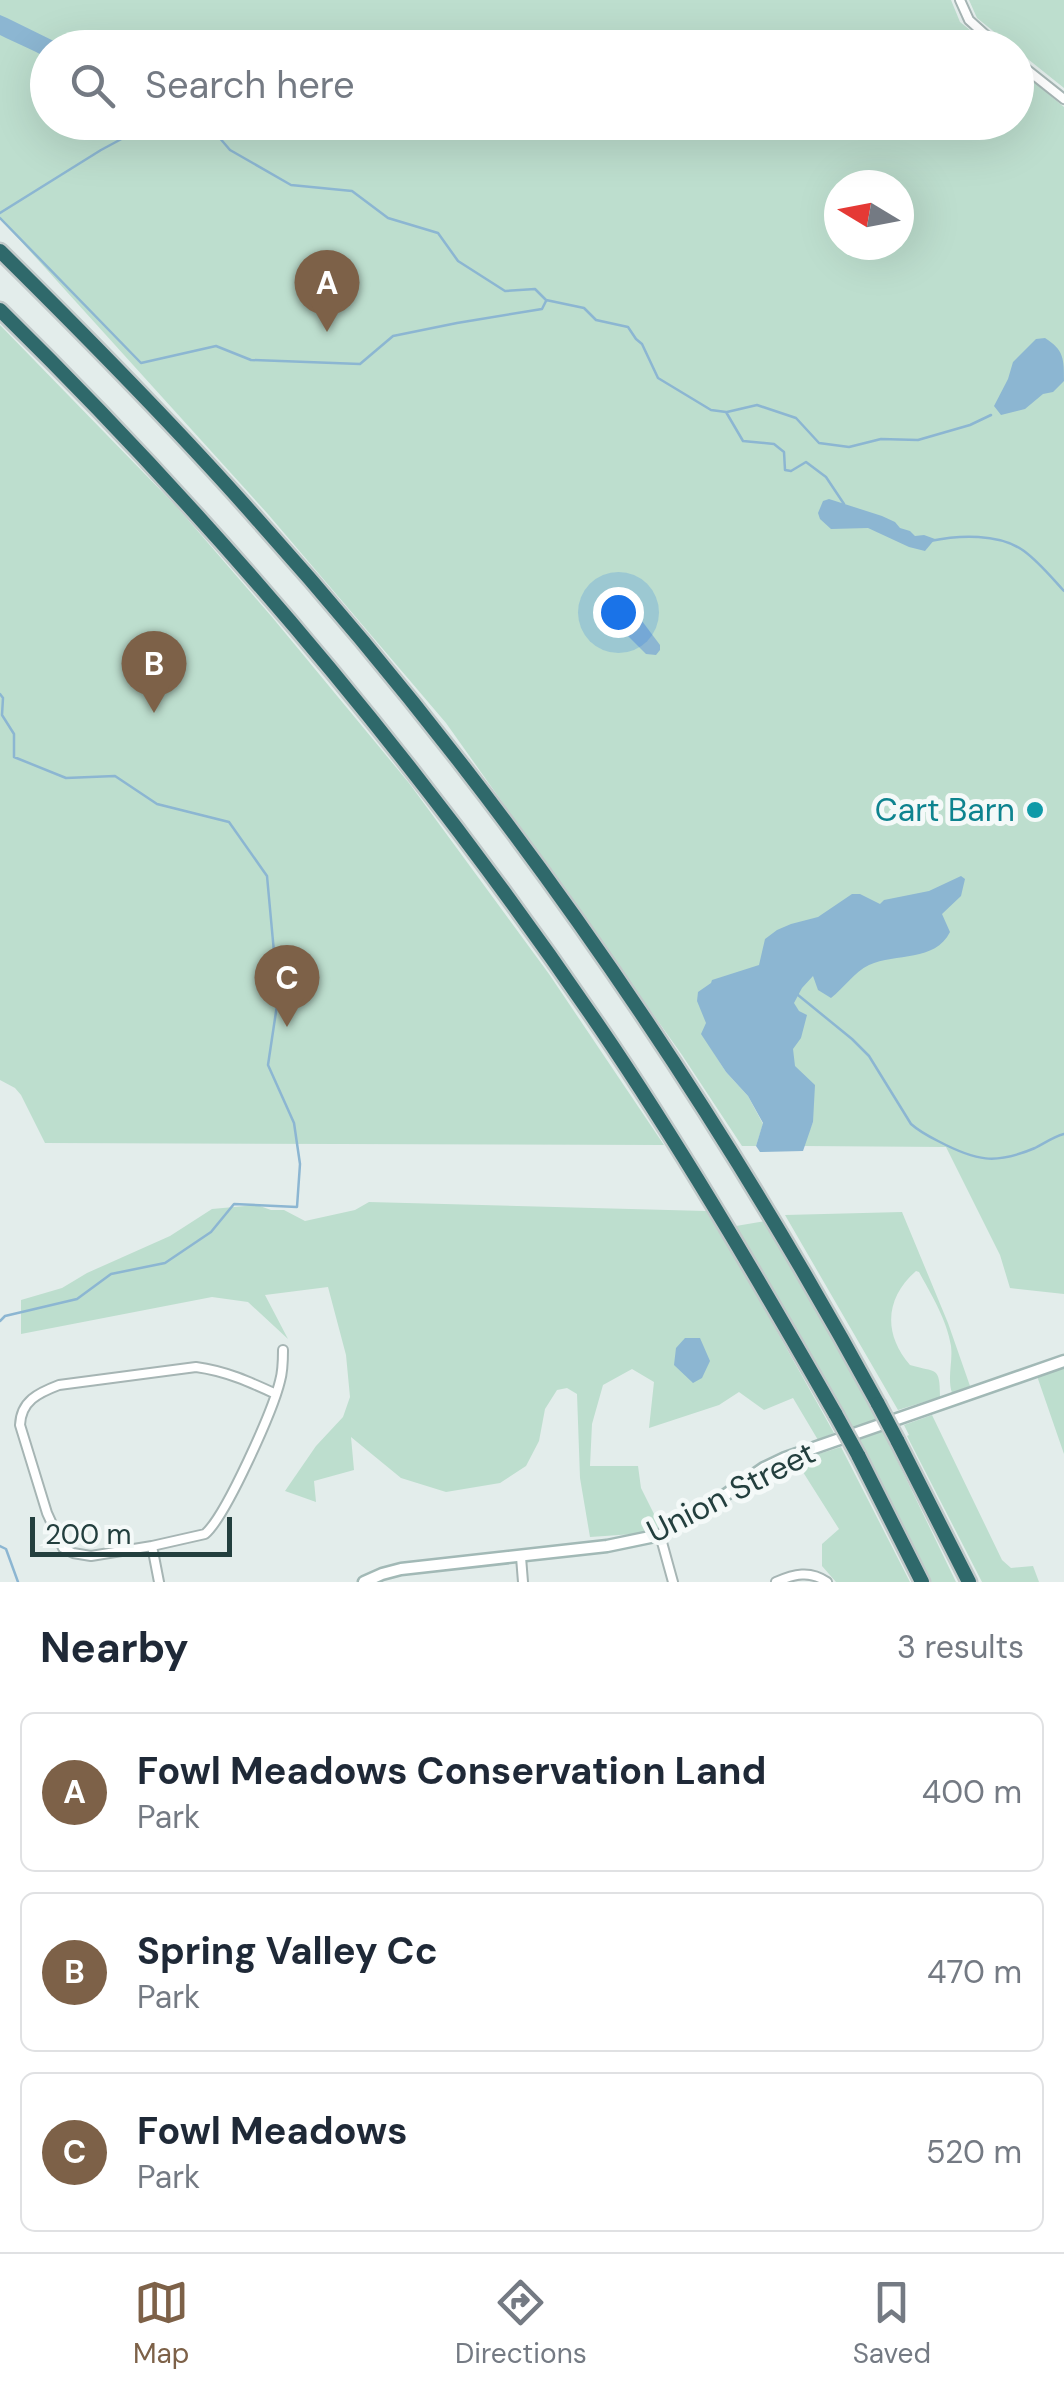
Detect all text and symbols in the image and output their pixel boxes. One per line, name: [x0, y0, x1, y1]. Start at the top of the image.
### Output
search box: [30, 30, 1034, 140]
icon: search: [65, 58, 120, 113]
text: Search here: [145, 60, 355, 110]
north arrow: [824, 170, 914, 260]
pin: A: [294, 250, 360, 332]
your location: [593, 587, 644, 638]
pin: B: [122, 630, 186, 713]
place label: Cart Barn: [875, 789, 1015, 831]
marker: Cart Barn: [1024, 799, 1046, 821]
pin: C: [254, 944, 320, 1027]
street label: Union Street: [640, 1432, 822, 1552]
scale bar: [30, 1512, 232, 1556]
text: 200 m: [45, 1516, 132, 1553]
text: Nearby: [40, 1620, 189, 1675]
text: 3 results: [897, 1626, 1024, 1668]
text: Fowl Meadows Conservation Land: [137, 1746, 766, 1796]
text: A: [63, 1771, 86, 1813]
text: 400 m: [922, 1771, 1022, 1813]
text: Park: [137, 1796, 200, 1838]
text: Spring Valley Cc: [137, 1926, 438, 1976]
text: B: [64, 1951, 85, 1993]
text: 470 m: [927, 1951, 1022, 1993]
text: Park: [137, 1976, 200, 2018]
text: Fowl Meadows: [137, 2106, 408, 2156]
text: C: [63, 2131, 86, 2173]
text: 520 m: [926, 2131, 1022, 2173]
text: Park: [137, 2156, 200, 2198]
tab: Map: [133, 2275, 189, 2372]
tab: Directions: [455, 2275, 587, 2372]
tab: Saved: [853, 2275, 931, 2372]

